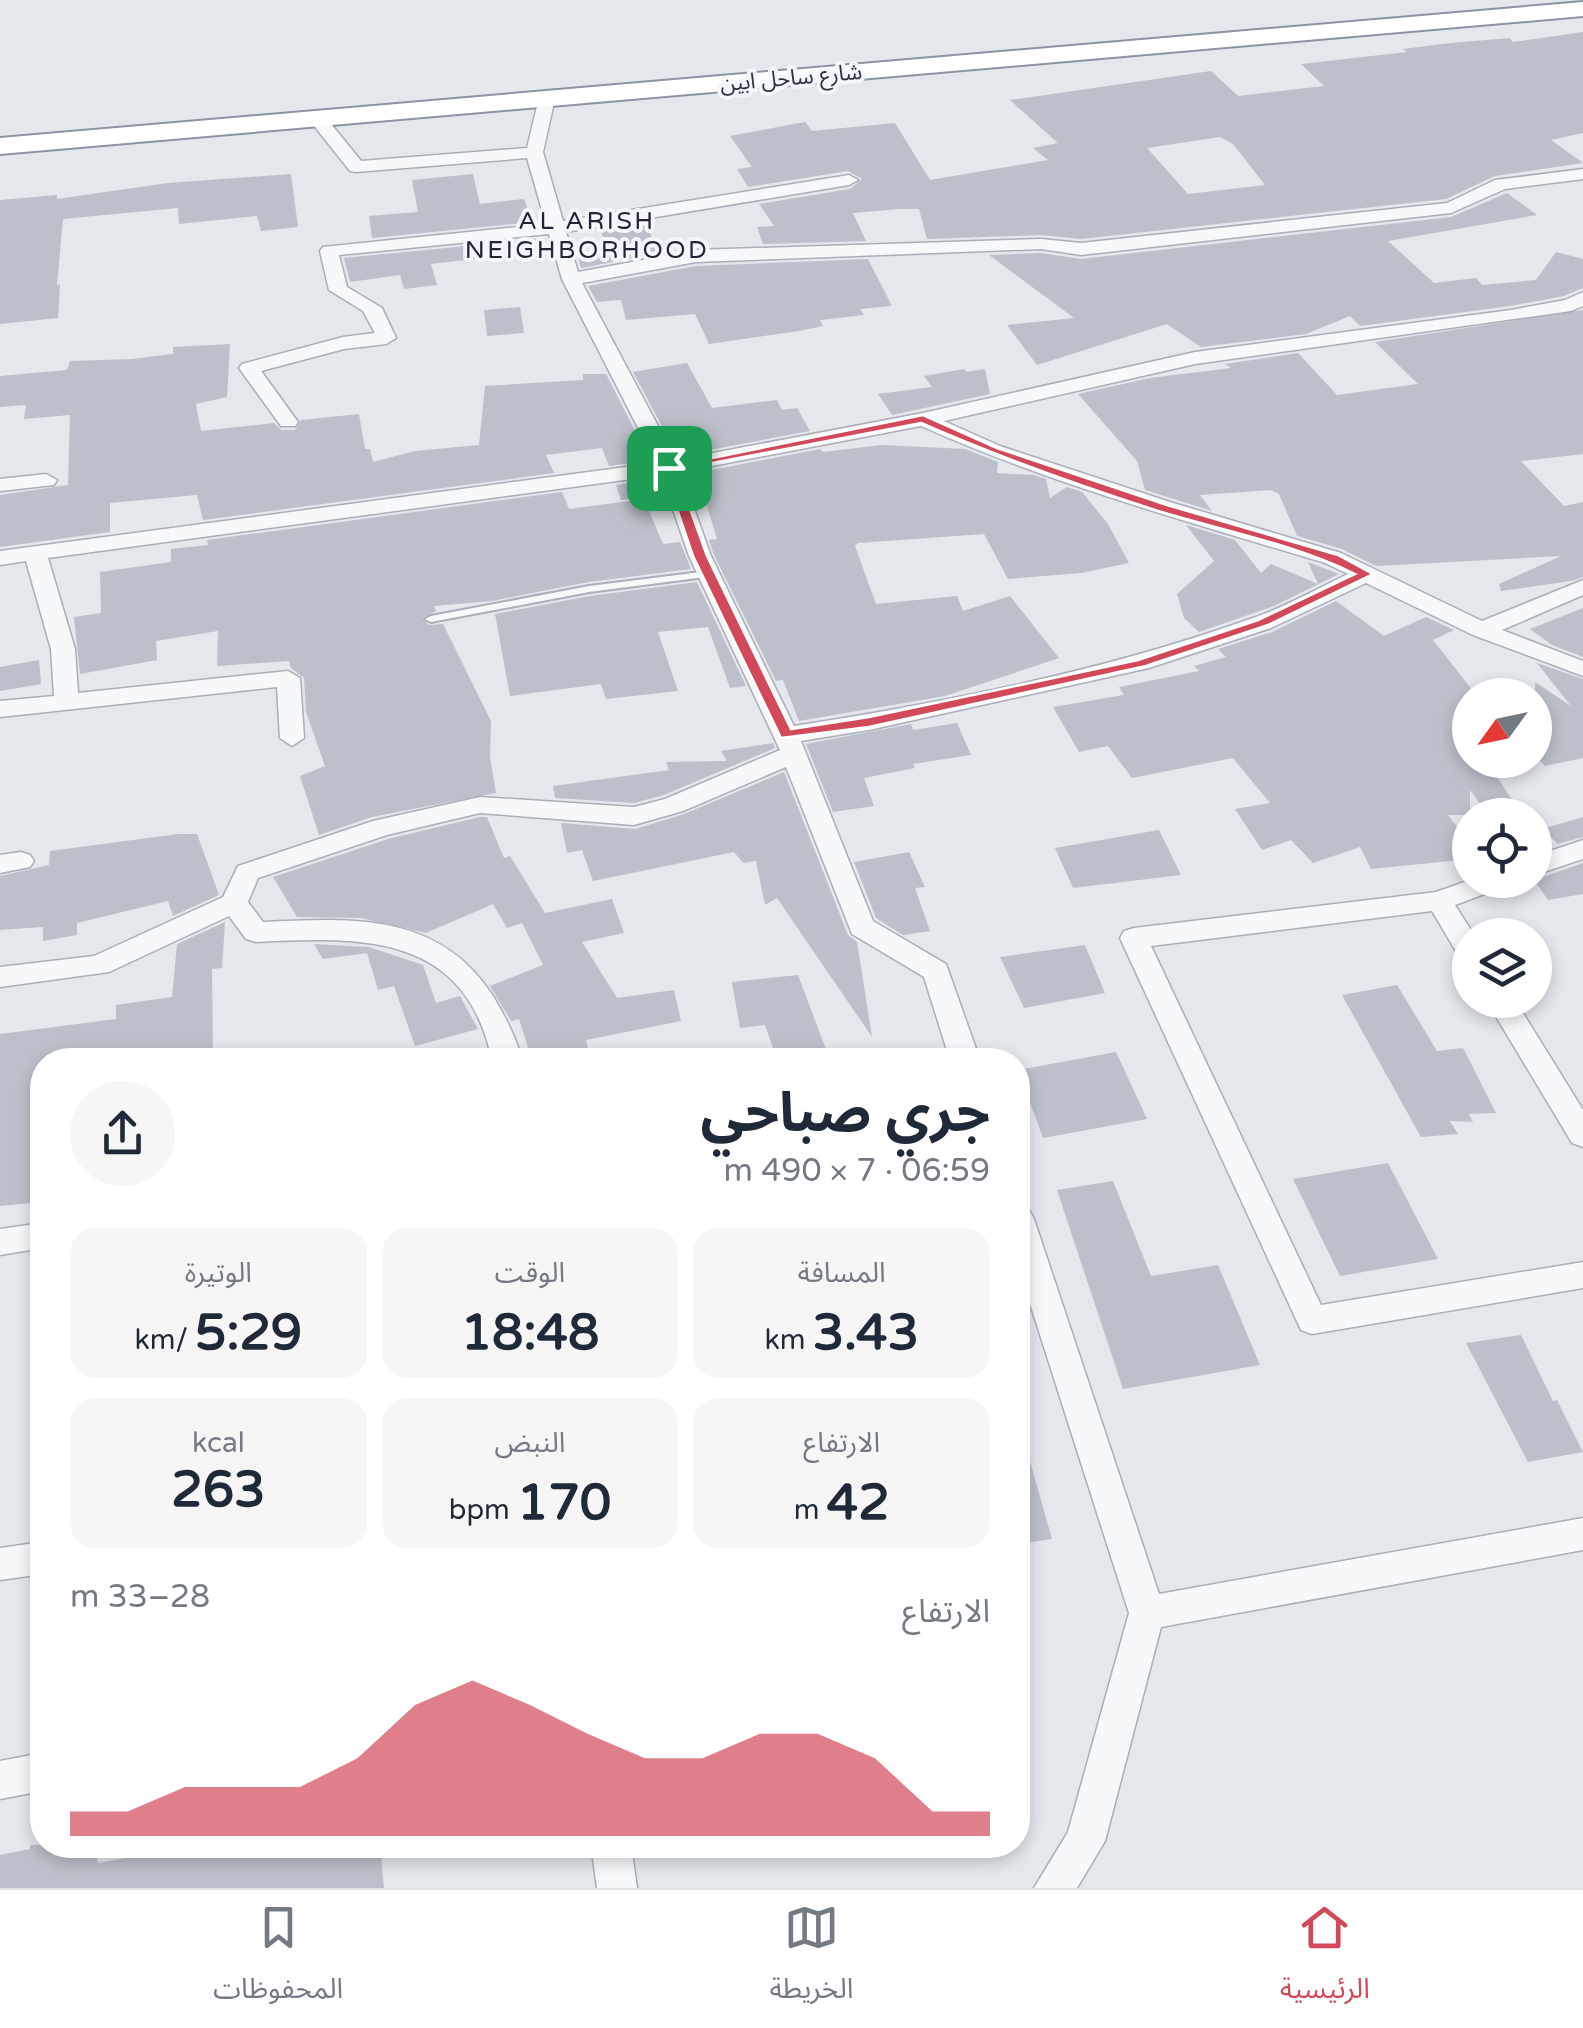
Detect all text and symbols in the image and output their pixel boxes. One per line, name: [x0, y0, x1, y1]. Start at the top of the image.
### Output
street label: شارع ساحل ابين: [719, 59, 863, 100]
district label: AL ARISH NEIGHBORHOOD: [465, 206, 709, 265]
pin: [627, 426, 712, 511]
icon: arrive: [642, 441, 697, 496]
north arrow: [1452, 678, 1552, 778]
map controls: [1452, 678, 1552, 1018]
button: locate: [1452, 798, 1552, 898]
button: layers: [1452, 918, 1552, 1018]
button: share: [70, 1081, 175, 1186]
text: جري صباحي: [700, 1081, 990, 1147]
text: 06:59 · 7 × 490 m: [724, 1152, 990, 1190]
text: الوتيرة: [185, 1256, 252, 1290]
text: الوقت: [495, 1256, 565, 1290]
text: المسافة: [798, 1256, 886, 1290]
text: 5:29: [195, 1303, 302, 1363]
text: 18:48: [461, 1303, 599, 1363]
text: 3.43: [813, 1303, 919, 1363]
text: /km: [134, 1323, 195, 1357]
text: km: [764, 1323, 813, 1357]
text: kcal: [192, 1426, 245, 1460]
text: النبض: [495, 1426, 566, 1460]
text: الارتفاع: [803, 1426, 880, 1460]
text: 263: [171, 1460, 265, 1520]
text: 170: [517, 1473, 611, 1533]
text: 42: [827, 1473, 890, 1533]
text: bpm: [449, 1493, 517, 1527]
text: m: [794, 1493, 827, 1527]
text: 28–33 m: [70, 1578, 210, 1616]
text: الارتفاع: [902, 1593, 990, 1631]
tab: المحفوظات: [213, 1900, 343, 2019]
tab: الخريطة: [770, 1900, 853, 2019]
tab: الرئيسية: [1280, 1900, 1370, 2019]

